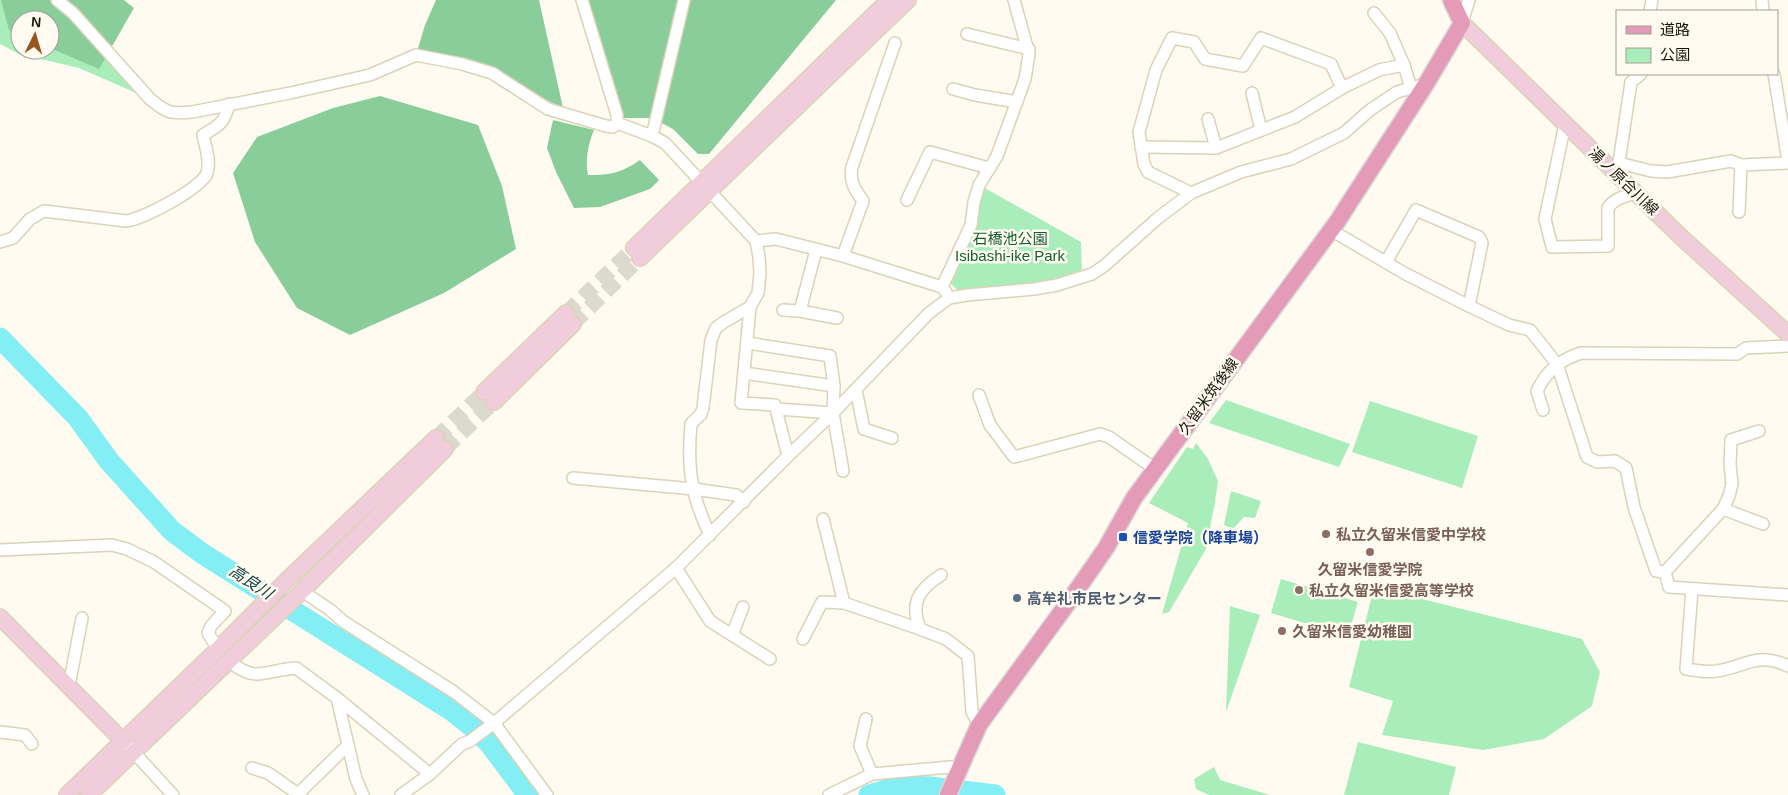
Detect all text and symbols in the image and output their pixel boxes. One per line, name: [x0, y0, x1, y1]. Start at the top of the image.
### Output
north arrow: [10, 10, 60, 60]
legend: [1616, 10, 1778, 75]
text: N: [30, 14, 42, 30]
text: 道路: [1660, 21, 1690, 38]
text: 公園: [1660, 46, 1690, 63]
street label: 湯ノ原合川線: [1586, 144, 1662, 218]
park label: 石橋池公園 Isibashi-ike Park: [955, 230, 1066, 264]
street label: 久留米筑後線: [1175, 355, 1241, 437]
place label: 私立久留米信愛中学校: [1336, 526, 1486, 543]
marker: 私立久留米信愛中学校: [1320, 528, 1332, 540]
place label: 信愛学院（降車場）: [1133, 529, 1268, 546]
marker: 信愛学院（降車場）: [1117, 531, 1129, 543]
marker: 久留米信愛学院: [1364, 546, 1376, 558]
place label: 久留米信愛学院: [1317, 561, 1423, 578]
water label: 高良川: [226, 562, 277, 603]
place label: 私立久留米信愛高等学校: [1309, 582, 1474, 599]
marker: 私立久留米信愛高等学校: [1293, 584, 1305, 596]
place label: 高牟礼市民センター: [1027, 590, 1162, 607]
marker: 高牟礼市民センター: [1011, 592, 1023, 604]
place label: 久留米信愛幼稚園: [1292, 623, 1412, 640]
marker: 久留米信愛幼稚園: [1276, 625, 1288, 637]

